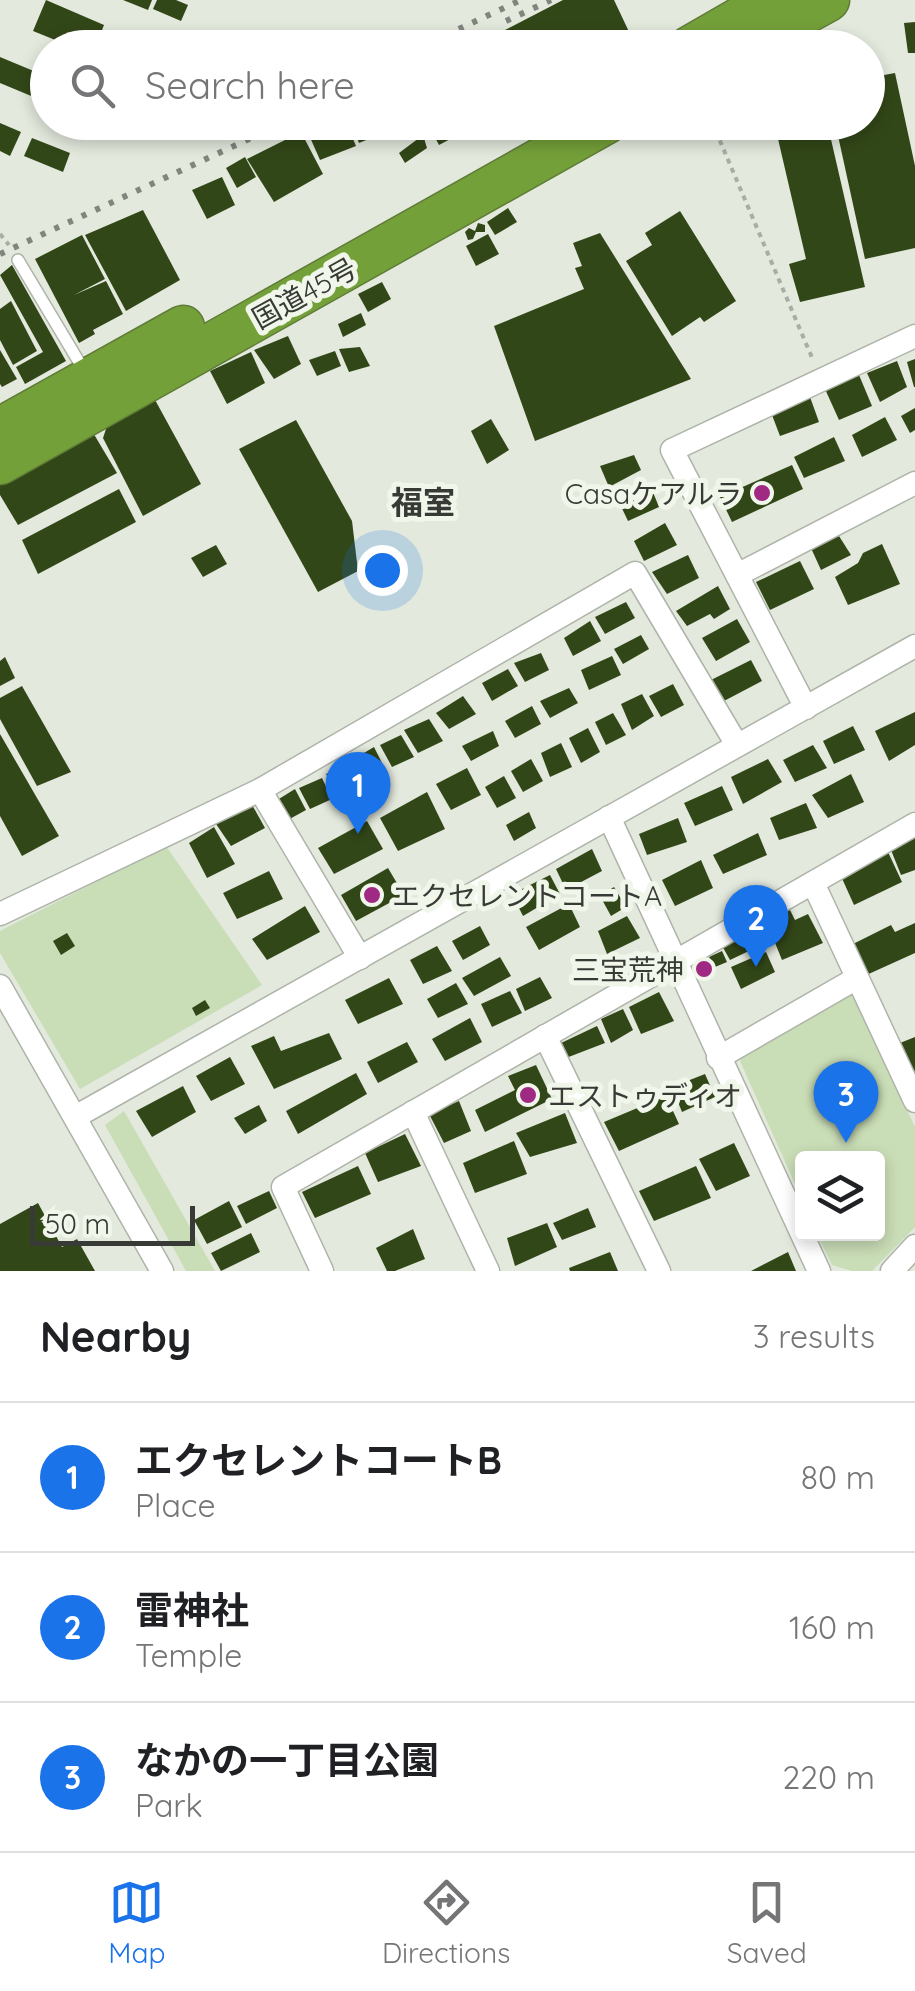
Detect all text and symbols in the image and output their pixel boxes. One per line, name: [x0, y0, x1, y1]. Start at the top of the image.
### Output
search box: [30, 30, 885, 140]
icon: search: [65, 58, 120, 113]
text: Search here: [145, 61, 355, 109]
street label: 国道45号: [246, 250, 362, 336]
place label: Casaケアルラ: [565, 476, 742, 511]
district label: 福室: [391, 482, 455, 522]
marker: Casaケアルラ: [751, 482, 773, 504]
your location: [357, 545, 408, 596]
pin: 1: [326, 752, 390, 834]
place label: エクセレントコートA: [392, 878, 662, 913]
marker: エクセレントコートA: [361, 884, 383, 906]
pin: 2: [724, 884, 788, 967]
place label: 三宝荒神: [572, 952, 684, 987]
marker: 三宝荒神: [693, 958, 715, 980]
pin: 3: [814, 1060, 878, 1143]
place label: エストゥディオ: [548, 1078, 742, 1113]
marker: エストゥディオ: [517, 1084, 539, 1106]
map controls: [795, 1151, 885, 1241]
button: layers: [795, 1151, 885, 1241]
scale bar: [30, 1201, 195, 1246]
text: 50 m: [45, 1206, 110, 1241]
text: Nearby: [40, 1310, 191, 1363]
text: 3 results: [753, 1316, 875, 1356]
text: エクセレントコートB: [135, 1436, 502, 1484]
text: 1: [66, 1457, 79, 1497]
text: 80 m: [801, 1457, 875, 1497]
text: Place: [135, 1485, 215, 1525]
text: 雷神社: [135, 1586, 249, 1634]
text: 2: [63, 1607, 82, 1647]
text: 160 m: [789, 1607, 875, 1647]
text: Temple: [135, 1635, 242, 1675]
text: なかの一丁目公園: [135, 1736, 439, 1784]
text: 3: [64, 1757, 81, 1797]
text: 220 m: [783, 1757, 875, 1797]
text: Park: [135, 1785, 203, 1825]
tab: Map: [108, 1875, 165, 1970]
tab: Directions: [382, 1875, 510, 1970]
tab: Saved: [727, 1875, 807, 1970]

